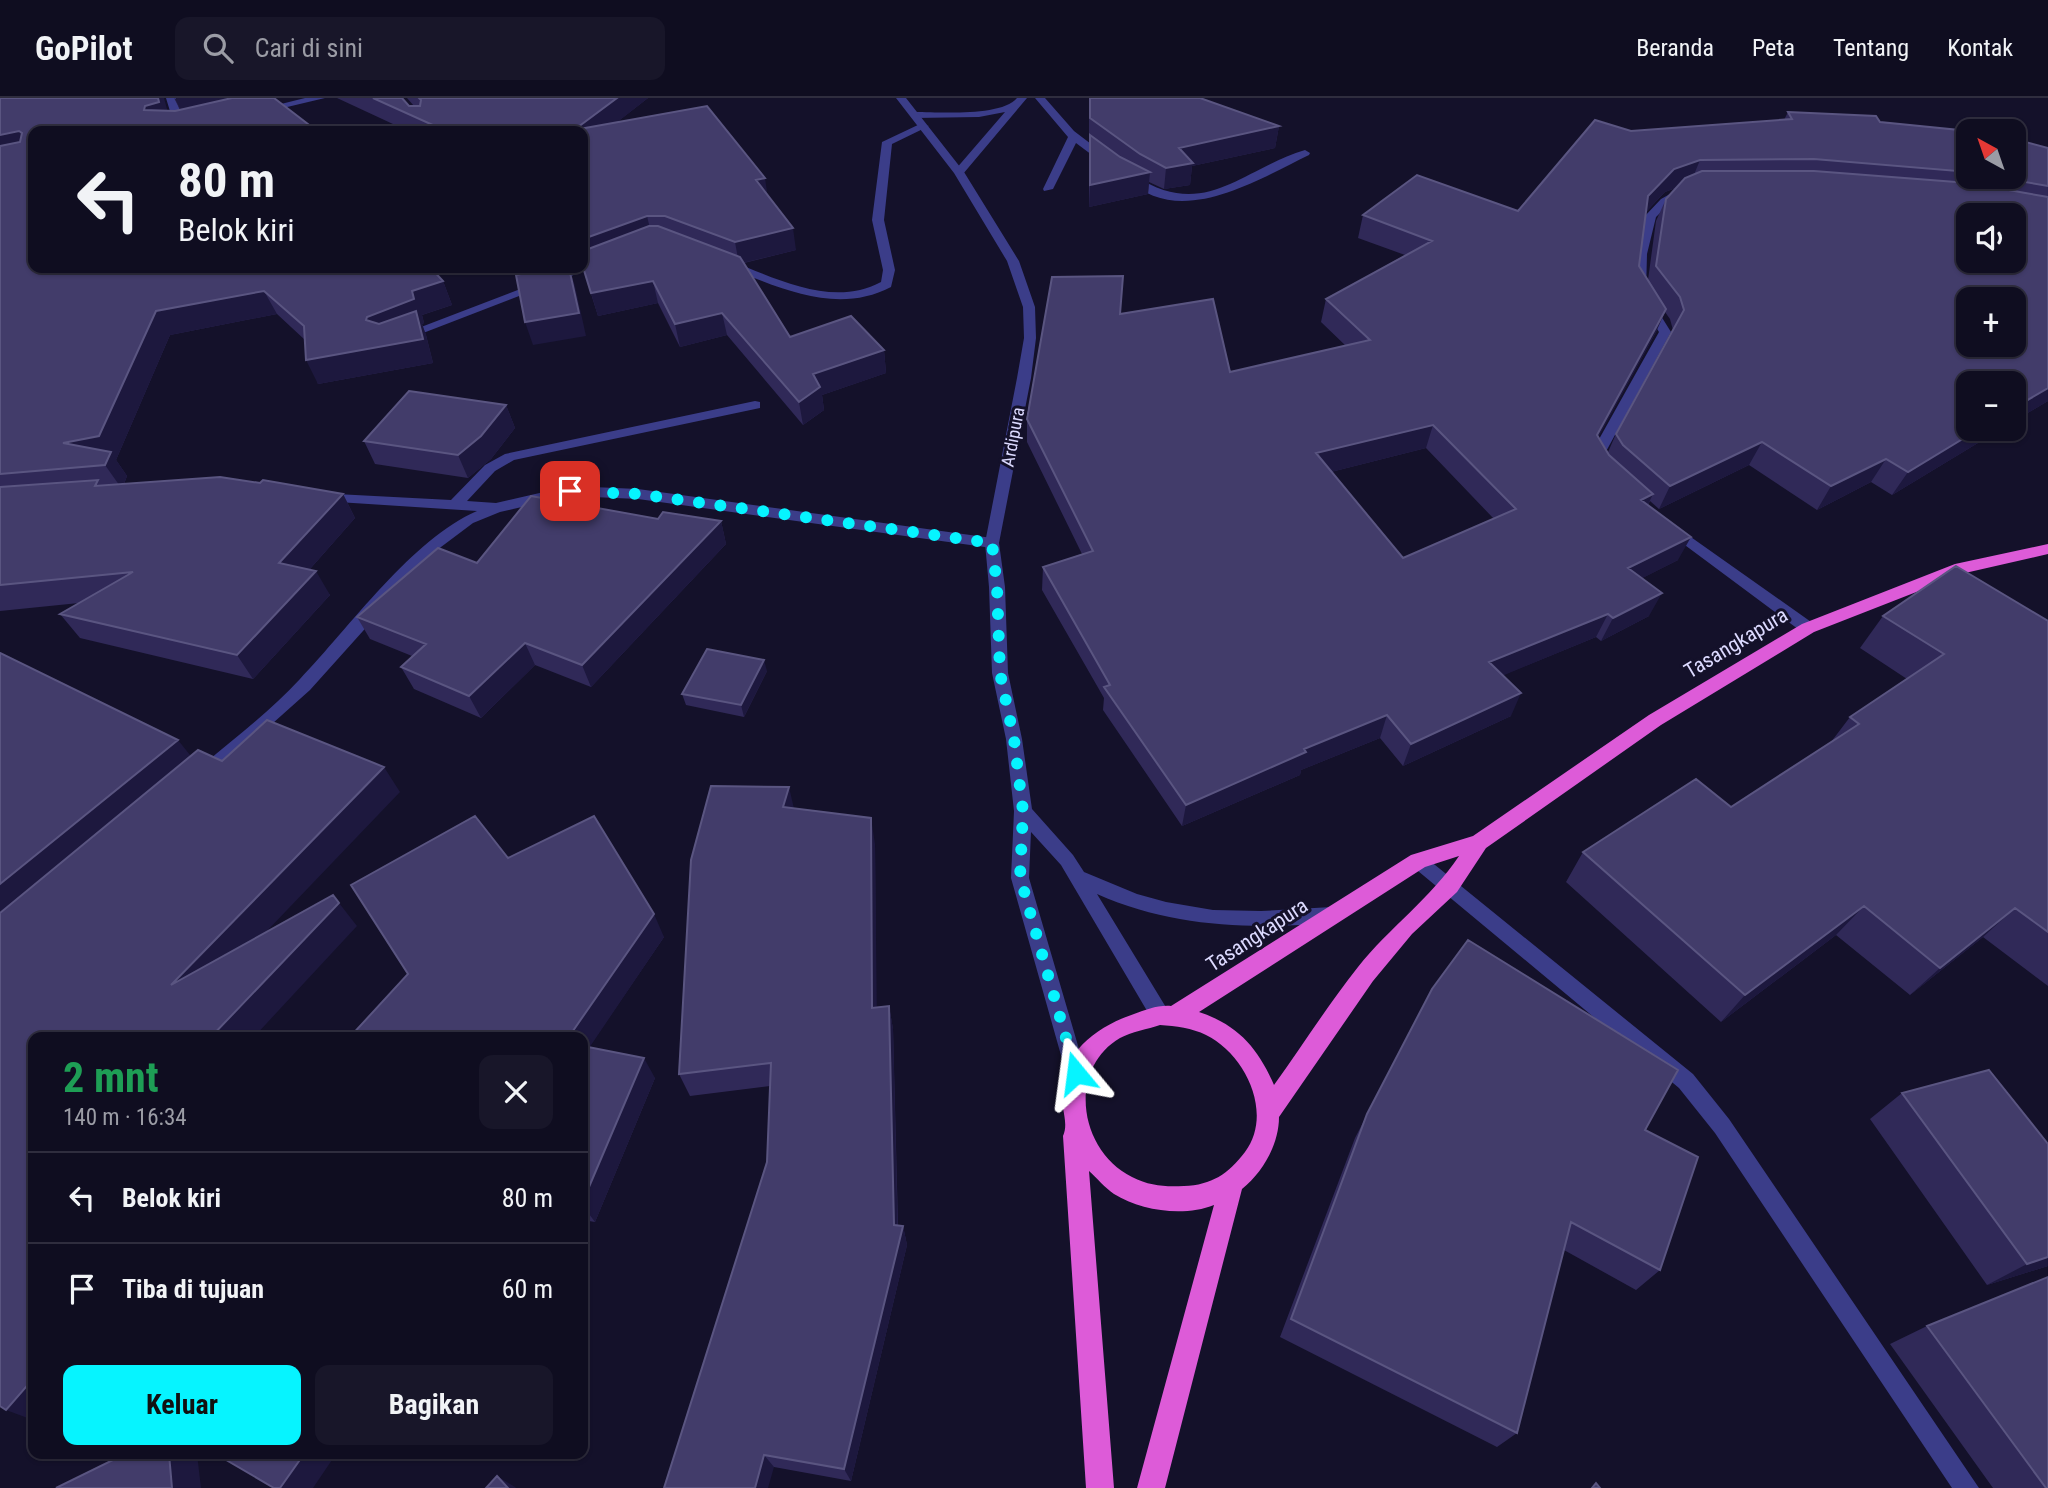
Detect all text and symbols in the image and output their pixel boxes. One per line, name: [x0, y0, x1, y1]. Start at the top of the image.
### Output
search box: [175, 17, 665, 80]
text: GoPilot: [35, 29, 133, 68]
icon: search: [199, 29, 237, 67]
text: Cari di sini: [255, 33, 363, 63]
text: Beranda: [1636, 34, 1714, 62]
text: Peta: [1752, 34, 1795, 62]
text: Tentang: [1833, 34, 1909, 62]
text: Kontak: [1947, 34, 2013, 62]
north arrow: [1956, 119, 2026, 189]
map controls: [1956, 119, 2026, 441]
text: 80 m: [178, 152, 275, 209]
icon: left: [63, 154, 154, 245]
button: sound: [1956, 203, 2026, 273]
text: Belok kiri: [178, 211, 295, 249]
button: +: [1956, 287, 2026, 357]
button: −: [1956, 371, 2026, 441]
street label: Ardipura: [996, 405, 1029, 468]
pin: [540, 461, 600, 521]
icon: arrive: [551, 472, 589, 510]
street label: Tasangkapura: [1680, 603, 1792, 683]
street label: Tasangkapura: [1202, 893, 1312, 977]
position arrow: [1039, 1036, 1113, 1110]
text: 2 mnt: [63, 1053, 159, 1102]
button: close: [479, 1055, 553, 1129]
text: 140 m · 16:34: [63, 1104, 187, 1131]
icon: left: [63, 1179, 101, 1217]
text: Belok kiri: [122, 1183, 221, 1213]
text: 80 m: [502, 1183, 553, 1213]
icon: arrive: [63, 1270, 101, 1308]
text: Tiba di tujuan: [122, 1274, 264, 1304]
text: 60 m: [502, 1274, 553, 1304]
button: Keluar: [63, 1365, 301, 1445]
button: Bagikan: [315, 1365, 553, 1445]

